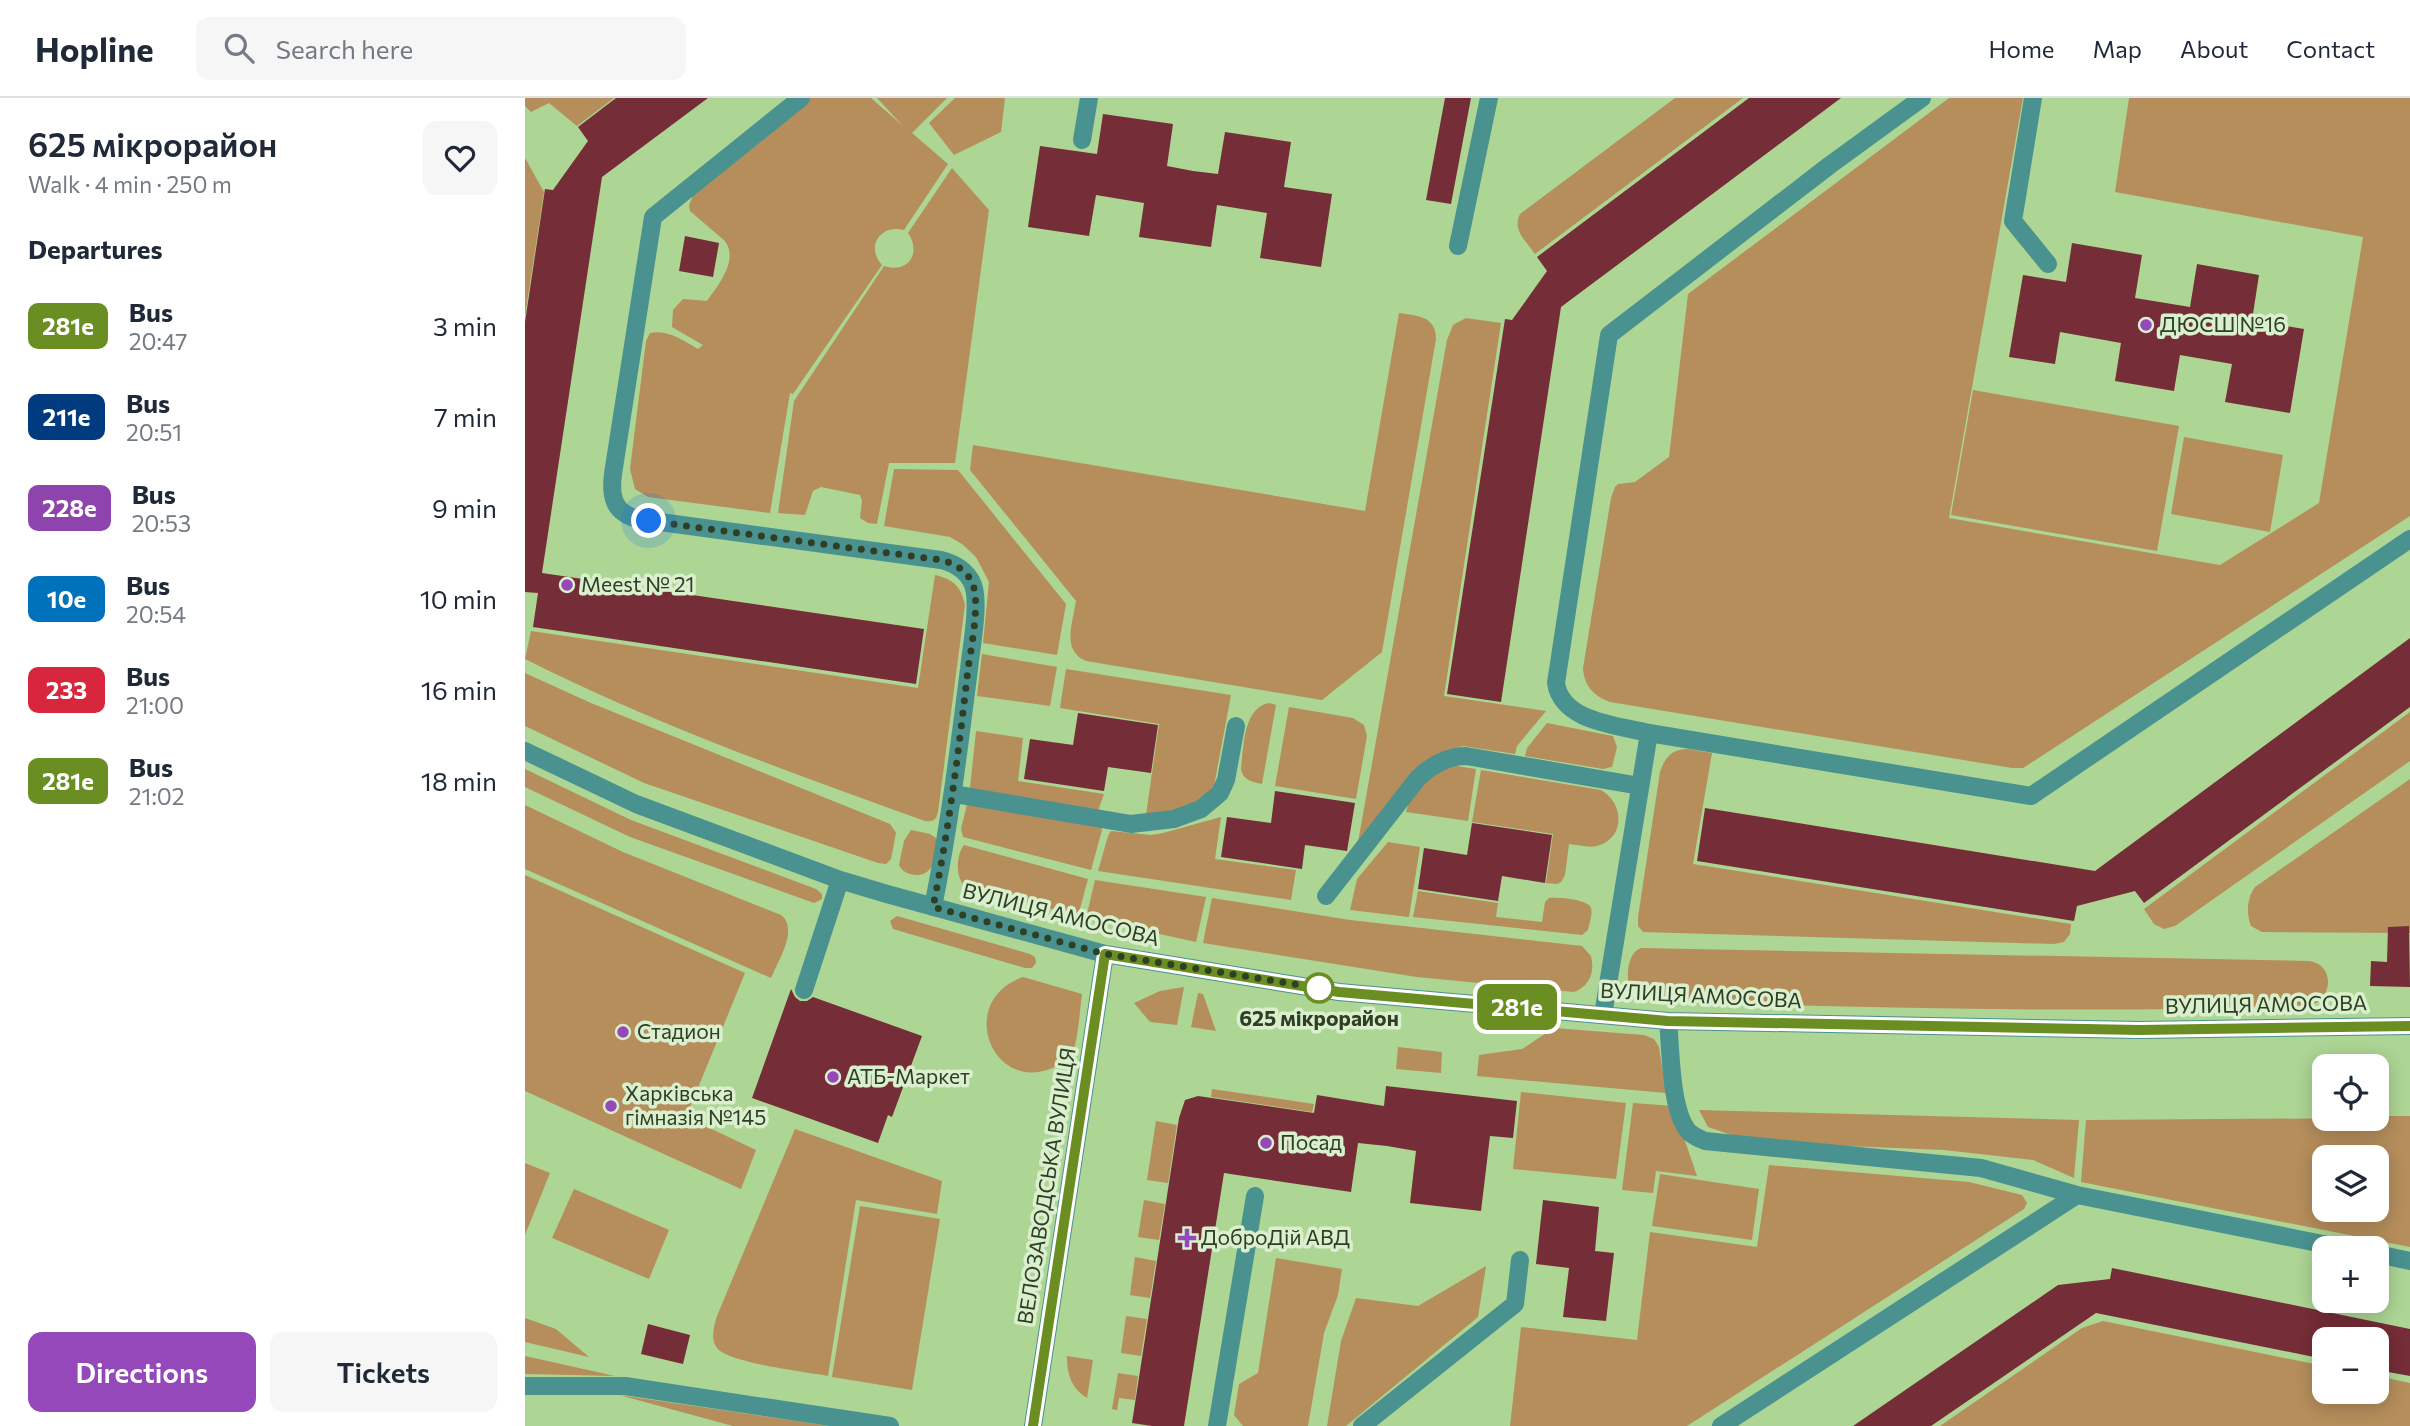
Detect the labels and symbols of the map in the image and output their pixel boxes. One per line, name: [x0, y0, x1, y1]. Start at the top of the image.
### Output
place label: ДЮСШ №16: [2160, 311, 2286, 336]
marker: ДЮСШ №16: [2138, 317, 2154, 333]
your location: [631, 503, 666, 538]
place label: Meest № 21: [581, 571, 695, 596]
marker: Meest № 21: [559, 577, 575, 593]
street label: ВУЛИЦЯ АМОСОВА: [960, 877, 1162, 950]
marker: 625 мікрорайон: [1304, 973, 1334, 1003]
street label: ВУЛИЦЯ АМОСОВА: [1600, 977, 1803, 1012]
line badge: 281е: [1468, 984, 1566, 1030]
street label: ВУЛИЦЯ АМОСОВА: [2165, 989, 2367, 1018]
place label: 625 мікрорайон: [1239, 1005, 1399, 1030]
place label: Стадион: [637, 1018, 721, 1043]
marker: Стадион: [615, 1024, 631, 1040]
street label: ВЕЛОЗАВОДСЬКА ВУЛИЦЯ: [1011, 1046, 1080, 1326]
place label: АТБ-Маркет: [847, 1063, 970, 1088]
marker: АТБ-Маркет: [825, 1069, 841, 1085]
place label: Харківська гімназія №145: [625, 1080, 766, 1129]
marker: Харківська гімназія №145: [603, 1098, 619, 1114]
place label: Посад: [1280, 1129, 1342, 1154]
marker: Посад: [1258, 1135, 1274, 1151]
place label: ДоброДій АВД: [1201, 1224, 1350, 1249]
marker: ДоброДій АВД: [1179, 1230, 1195, 1246]

